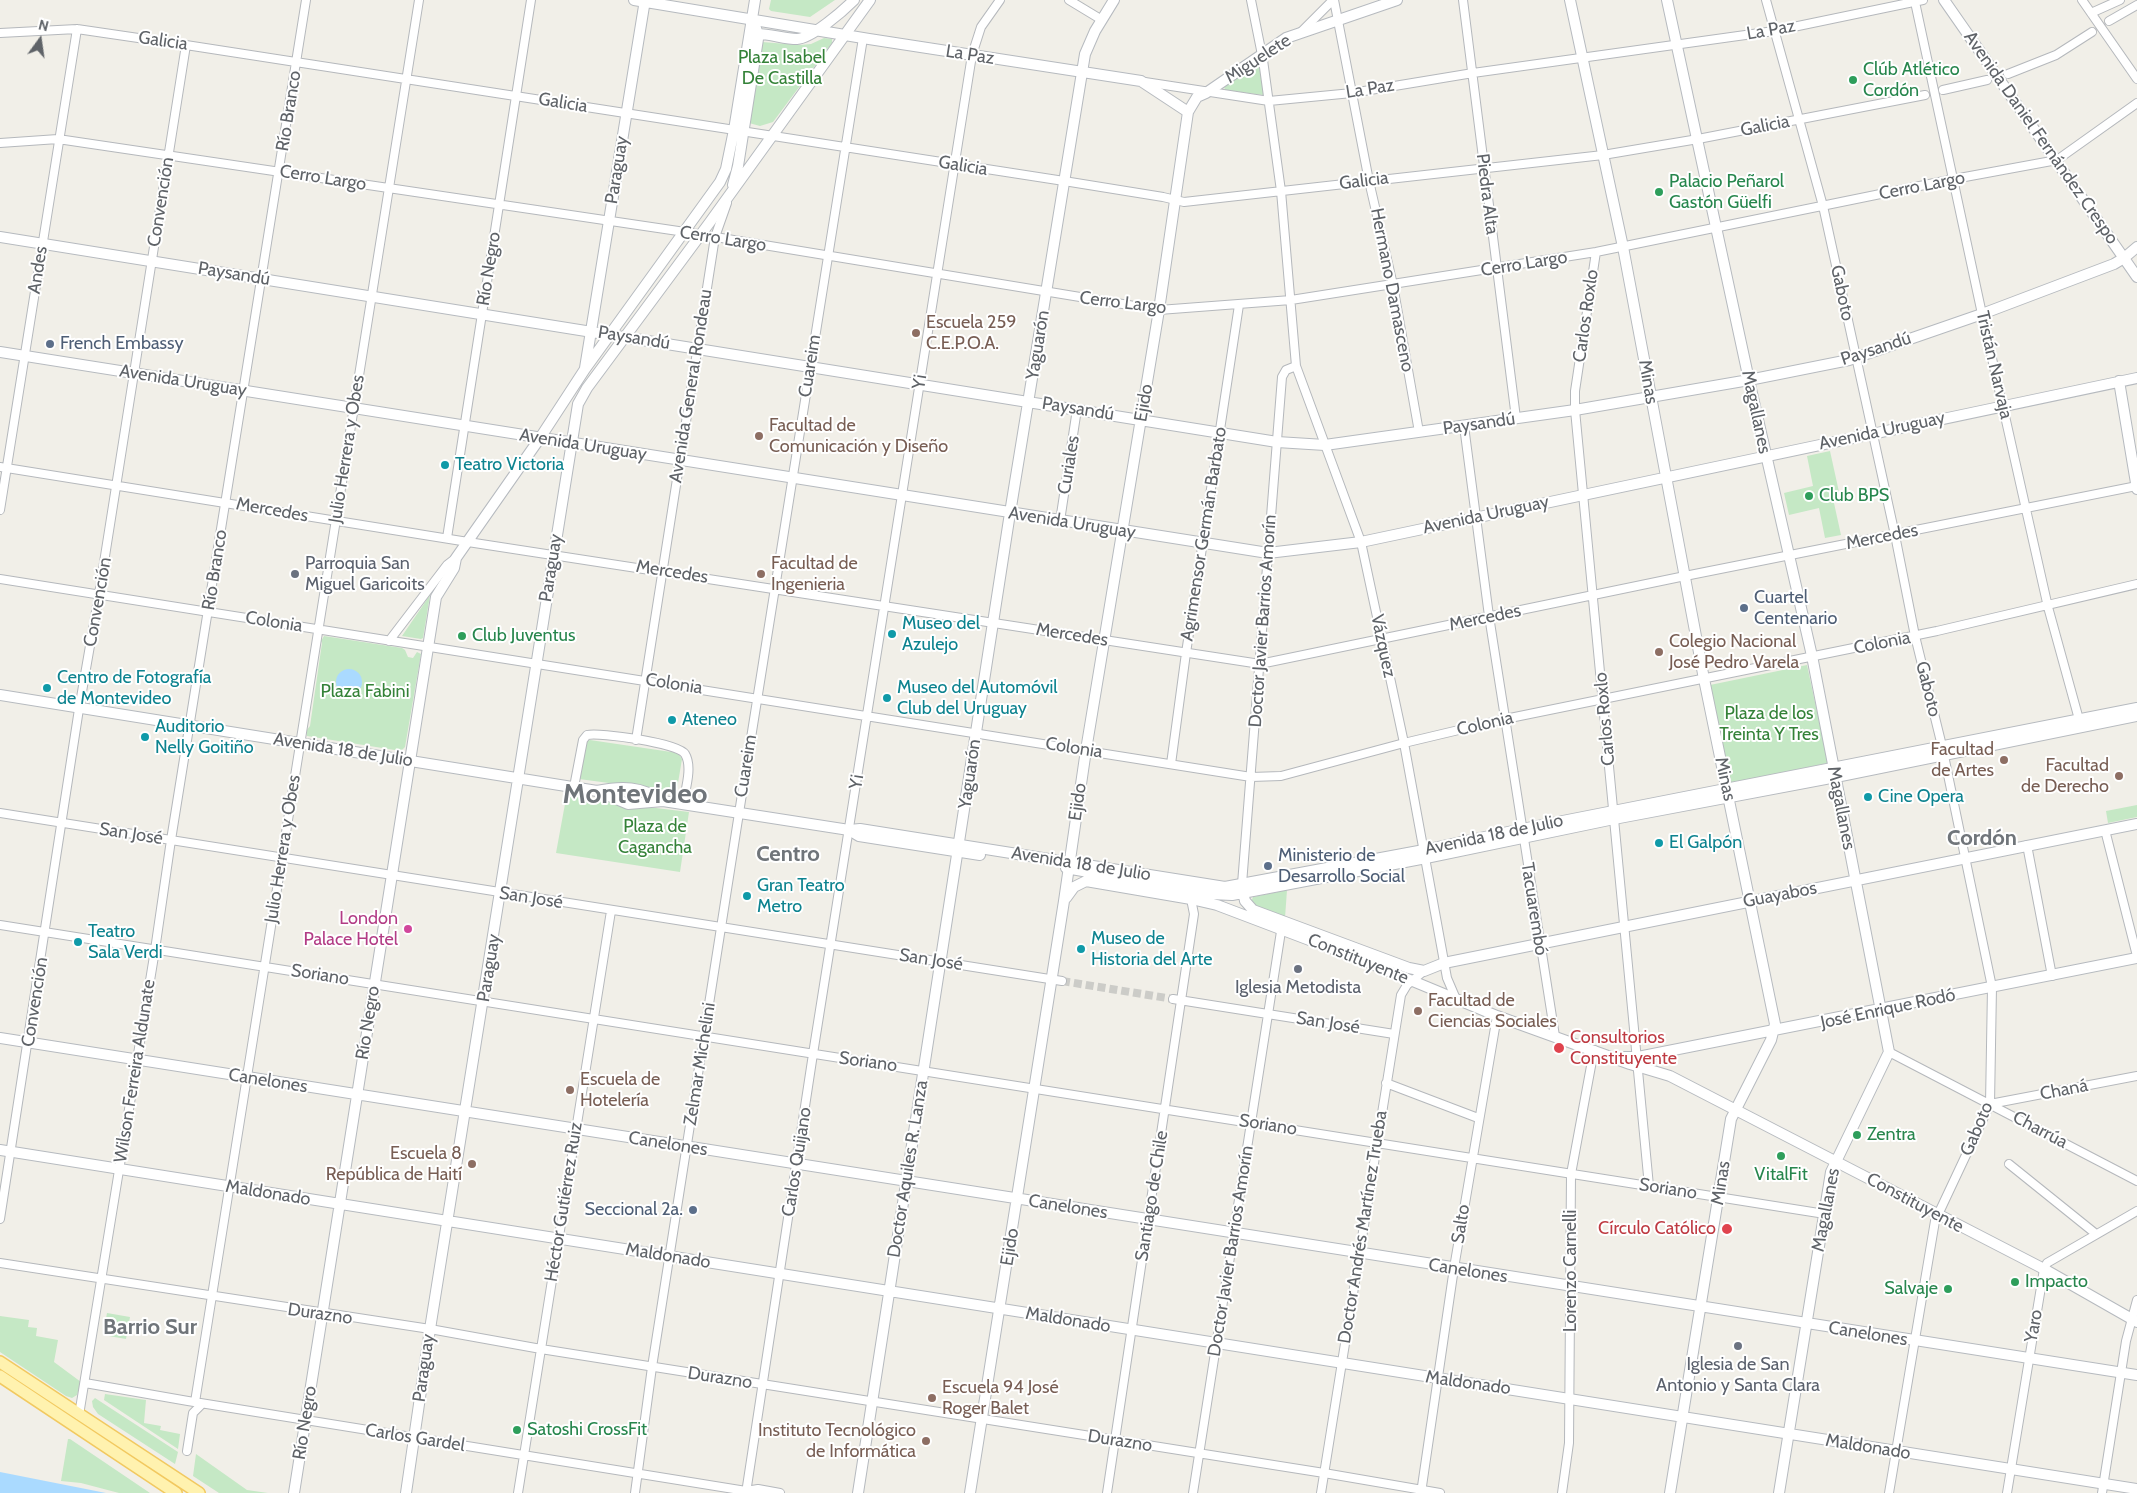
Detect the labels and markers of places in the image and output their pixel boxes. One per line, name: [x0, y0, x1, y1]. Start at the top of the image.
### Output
place label: Clúb Atlético Cordón: [1863, 59, 1960, 102]
marker: Clúb Atlético Cordón: [1847, 74, 1859, 86]
place label: Palacio Peñarol Gastón Güelfi: [1669, 171, 1784, 213]
marker: Palacio Peñarol Gastón Güelfi: [1653, 186, 1665, 198]
place label: Escuela 259 C.E.P.O.A.: [926, 312, 1016, 354]
marker: Escuela 259 C.E.P.O.A.: [910, 327, 922, 339]
place label: French Embassy: [60, 333, 184, 355]
marker: French Embassy: [44, 338, 56, 350]
place label: Facultad de Comunicación y Diseño: [769, 415, 948, 458]
marker: Facultad de Comunicación y Diseño: [753, 430, 765, 442]
place label: Teatro Victoria: [455, 454, 564, 476]
marker: Teatro Victoria: [439, 459, 451, 471]
place label: Club BPS: [1819, 485, 1889, 507]
marker: Club BPS: [1803, 490, 1815, 502]
place label: Parroquia San Miguel Garicoits: [305, 553, 425, 596]
place label: Facultad de Ingenieria: [771, 553, 858, 596]
marker: Parroquia San Miguel Garicoits: [289, 568, 301, 580]
marker: Facultad de Ingenieria: [755, 568, 767, 580]
place label: Cuartel Centenario: [1754, 587, 1837, 630]
marker: Cuartel Centenario: [1738, 602, 1750, 614]
place label: Museo del Azulejo: [902, 613, 980, 656]
place label: Club Juventus: [472, 625, 575, 647]
marker: Museo del Azulejo: [886, 628, 898, 640]
marker: Club Juventus: [456, 630, 468, 642]
place label: Colegio Nacional José Pedro Varela: [1669, 631, 1799, 674]
marker: Colegio Nacional José Pedro Varela: [1653, 646, 1665, 658]
place label: Centro de Fotografía de Montevideo: [57, 667, 211, 710]
place label: Museo del Automóvil Club del Uruguay: [897, 677, 1058, 720]
marker: Centro de Fotografía de Montevideo: [41, 682, 53, 694]
marker: Museo del Automóvil Club del Uruguay: [881, 692, 893, 704]
place label: Ateneo: [682, 709, 737, 731]
marker: Ateneo: [666, 714, 678, 726]
place label: Auditorio Nelly Goitiño: [155, 716, 254, 759]
marker: Auditorio Nelly Goitiño: [139, 731, 151, 743]
place label: Facultad de Artes: [1931, 739, 1994, 782]
marker: Facultad de Artes: [1998, 754, 2010, 766]
place label: Facultad de Derecho: [2021, 755, 2109, 798]
marker: Facultad de Derecho: [2113, 770, 2125, 782]
place label: Cine Opera: [1878, 786, 1964, 808]
marker: Cine Opera: [1862, 791, 1874, 803]
place label: El Galpón: [1669, 832, 1742, 854]
marker: El Galpón: [1653, 837, 1665, 849]
place label: Ministerio de Desarrollo Social: [1278, 845, 1405, 888]
marker: Ministerio de Desarrollo Social: [1262, 860, 1274, 872]
place label: Gran Teatro Metro: [757, 875, 845, 918]
marker: Gran Teatro Metro: [741, 890, 753, 902]
place label: London Palace Hotel: [303, 908, 398, 951]
place label: Teatro Sala Verdi: [88, 921, 162, 964]
marker: London Palace Hotel: [402, 923, 414, 935]
place label: Museo de Historia del Arte: [1091, 928, 1212, 971]
marker: Teatro Sala Verdi: [72, 936, 84, 948]
marker: Museo de Historia del Arte: [1075, 943, 1087, 955]
marker: Iglesia Metodista: [1292, 963, 1304, 975]
place label: Iglesia Metodista: [1235, 977, 1361, 999]
place label: Facultad de Ciencias Sociales: [1428, 990, 1557, 1032]
marker: Facultad de Ciencias Sociales: [1412, 1005, 1424, 1017]
place label: Consultorios Constituyente: [1570, 1027, 1677, 1070]
marker: Consultorios Constituyente: [1552, 1041, 1566, 1055]
place label: Escuela de Hotelería: [580, 1069, 660, 1112]
marker: Escuela de Hotelería: [564, 1084, 576, 1096]
place label: Zentra: [1867, 1124, 1916, 1146]
marker: Zentra: [1851, 1129, 1863, 1141]
place label: Escuela 8 República de Haití: [326, 1143, 462, 1186]
marker: VitalFit: [1775, 1150, 1787, 1162]
marker: Escuela 8 República de Haití: [466, 1158, 478, 1170]
place label: VitalFit: [1754, 1164, 1808, 1186]
place label: Seccional 2a.: [585, 1199, 683, 1221]
marker: Seccional 2a.: [687, 1204, 699, 1216]
place label: Círculo Católico: [1598, 1218, 1716, 1240]
marker: Círculo Católico: [1720, 1222, 1734, 1236]
place label: Impacto: [2025, 1271, 2088, 1293]
marker: Impacto: [2009, 1276, 2021, 1288]
place label: Salvaje: [1884, 1278, 1938, 1300]
marker: Salvaje: [1942, 1283, 1954, 1295]
marker: Iglesia de San Antonio y Santa Clara: [1732, 1340, 1744, 1352]
place label: Iglesia de San Antonio y Santa Clara: [1656, 1354, 1820, 1396]
place label: Escuela 94 José Roger Balet: [942, 1377, 1059, 1420]
marker: Escuela 94 José Roger Balet: [926, 1392, 938, 1404]
place label: Satoshi CrossFit: [527, 1419, 647, 1441]
place label: Instituto Tecnológico de Informática: [758, 1420, 916, 1462]
marker: Satoshi CrossFit: [511, 1424, 523, 1436]
marker: Instituto Tecnológico de Informática: [920, 1435, 932, 1447]

